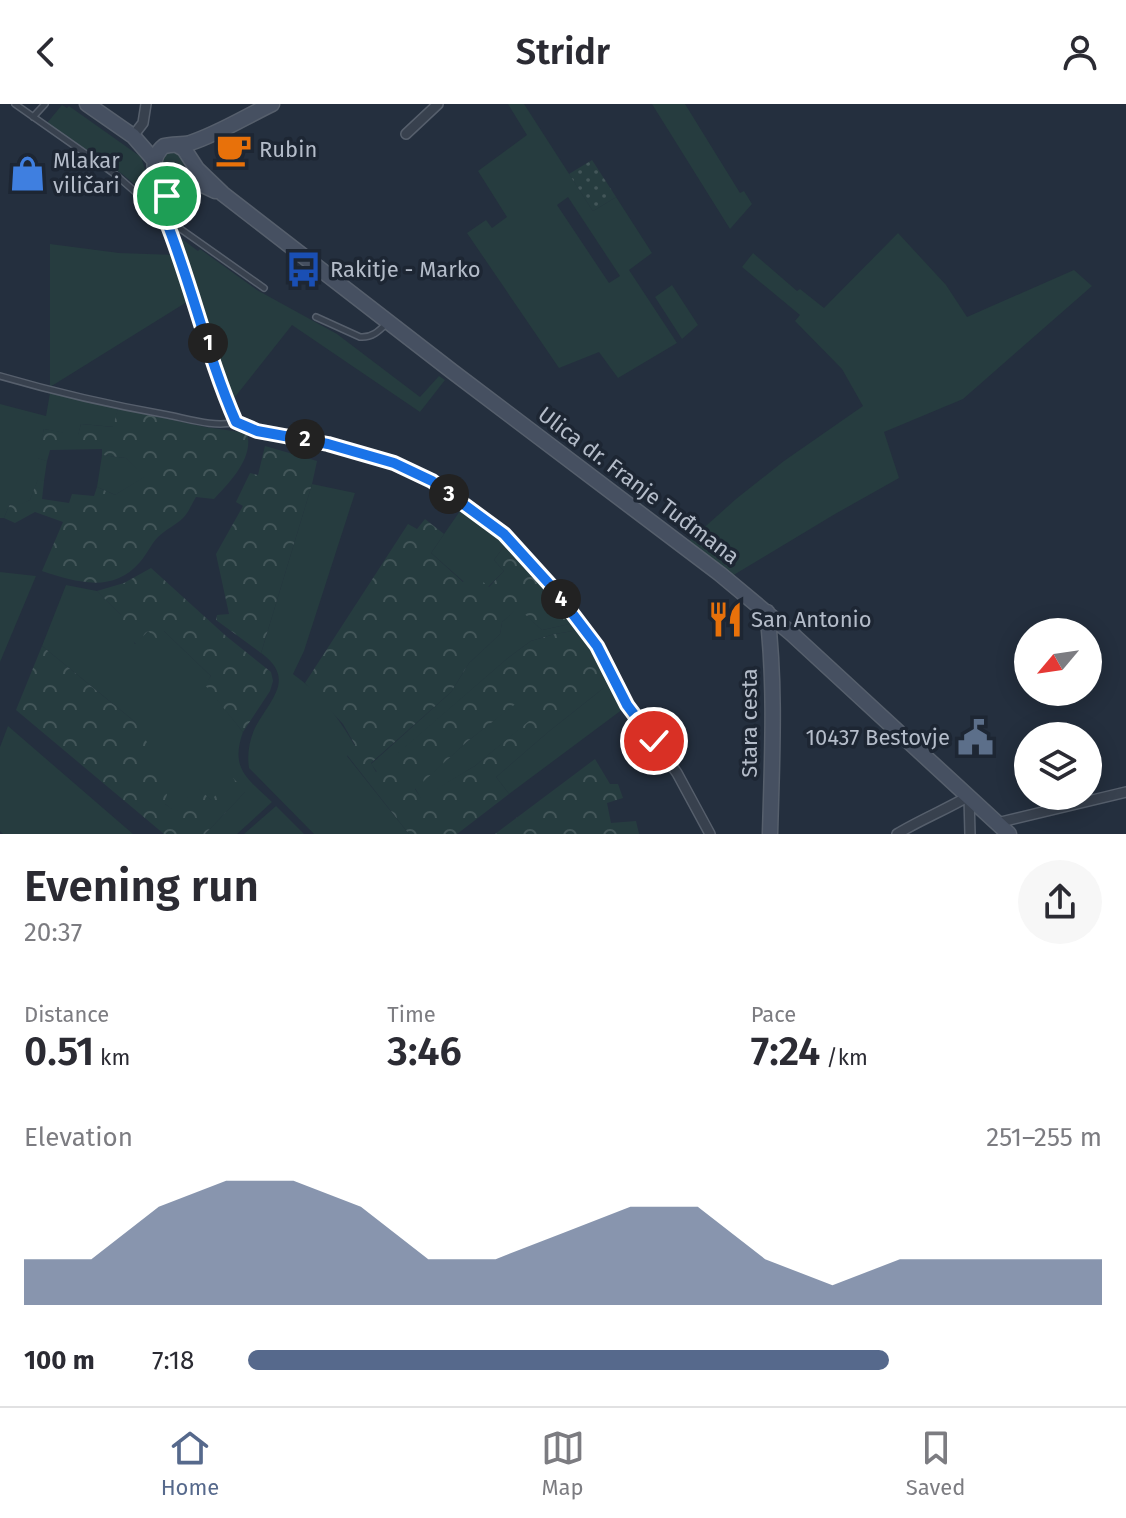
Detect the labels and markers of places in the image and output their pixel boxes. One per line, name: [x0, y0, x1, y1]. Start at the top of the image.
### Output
cafe icon: Rubin: [214, 130, 252, 168]
place label: Rubin: [259, 136, 317, 163]
place label: Mlakar viličari: [53, 147, 120, 199]
shop icon: Mlakar viličari: [8, 154, 46, 192]
pin: [133, 162, 201, 230]
bus stop icon: Rakitje - Marko: [285, 250, 323, 288]
place label: Rakitje - Marko: [330, 256, 481, 283]
pin: 1: [188, 323, 228, 363]
pin: 2: [285, 419, 325, 459]
pin: 3: [429, 474, 469, 514]
pin: 4: [541, 579, 581, 619]
restaurant icon: San Antonio: [706, 600, 744, 638]
place label: San Antonio: [751, 606, 872, 633]
pin: [620, 707, 688, 775]
public building icon: 10437 Bestovje: [957, 718, 995, 756]
place label: 10437 Bestovje: [805, 724, 950, 751]

